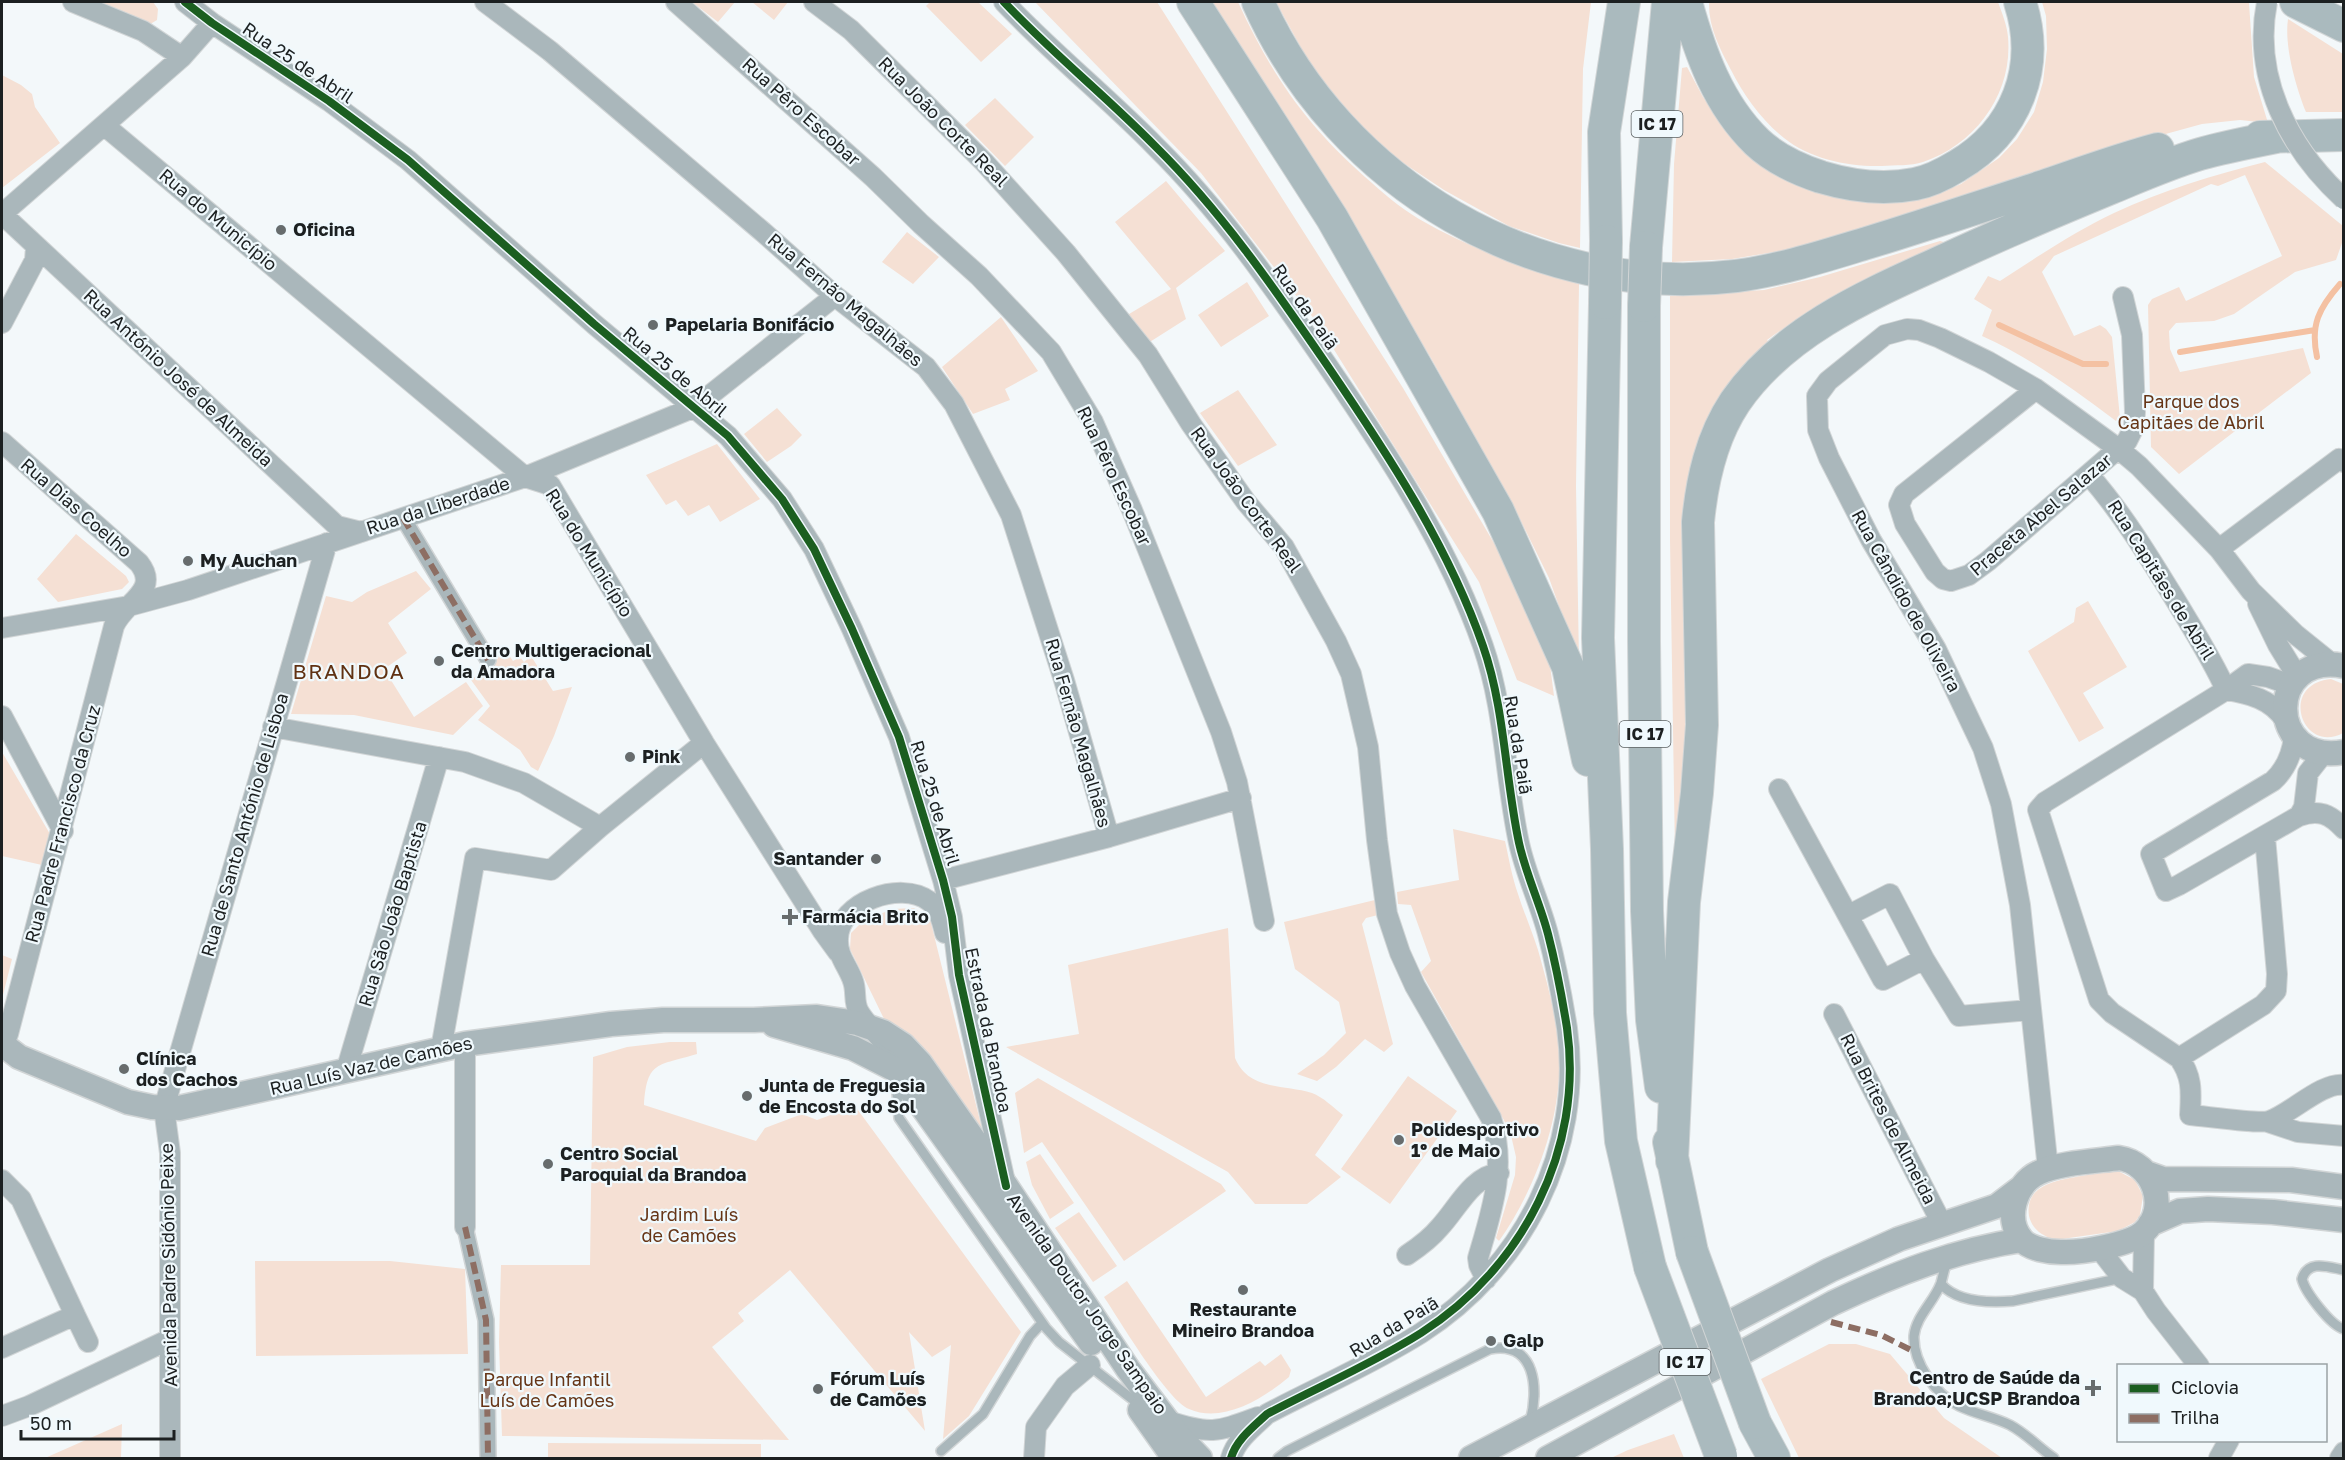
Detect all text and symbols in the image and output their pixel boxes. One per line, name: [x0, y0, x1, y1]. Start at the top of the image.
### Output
street label: Rua 25 de Abril: [239, 17, 359, 108]
street label: Rua João Corte Real: [874, 52, 1013, 191]
street label: Rua Pêro Escobar: [738, 53, 865, 170]
road number: IC 17: [1632, 111, 1682, 137]
street label: Rua do Município: [155, 163, 282, 275]
place label: Oficina: [293, 218, 355, 240]
marker: Oficina: [274, 223, 288, 237]
street label: Rua Fernão Magalhães: [764, 228, 928, 371]
street label: Rua da Paiã: [1268, 259, 1343, 354]
street label: Rua António José de Almeida: [79, 284, 278, 471]
place label: Papelaria Bonifácio: [665, 313, 835, 335]
marker: Papelaria Bonifácio: [646, 318, 660, 332]
street label: Rua 25 de Abril: [619, 321, 733, 421]
park label: Parque dos Capitães de Abril: [2118, 390, 2265, 433]
street label: Rua Pêro Escobar: [1073, 402, 1157, 549]
street label: Rua João Corte Real: [1187, 422, 1307, 577]
street label: Praceta Abel Salazar: [1965, 448, 2116, 580]
street label: Rua Dias Coelho: [17, 453, 137, 562]
street label: Rua da Liberdade: [363, 472, 512, 539]
street label: Rua do Município: [541, 484, 638, 621]
street label: Rua Capitães de Abril: [2104, 495, 2220, 664]
street label: Rua Cândido de Oliveira: [1848, 505, 1966, 696]
place label: My Auchan: [200, 549, 297, 571]
marker: My Auchan: [181, 554, 195, 568]
street label: Rua Fernão Magalhães: [1041, 636, 1117, 830]
place label: Centro Multigeracional da Amadora: [451, 639, 651, 682]
marker: Centro Multigeracional da Amadora: [432, 654, 446, 668]
district label: BRANDOA: [293, 658, 405, 684]
street label: Rua de Santo António de Lisboa: [196, 690, 292, 959]
street label: Rua da Paiã: [1500, 694, 1538, 796]
street label: Rua Padre Francisco da Cruz: [20, 702, 104, 945]
road number: IC 17: [1620, 721, 1670, 747]
street label: Rua 25 de Abril: [906, 738, 965, 868]
place label: Pink: [642, 745, 681, 767]
marker: Pink: [623, 750, 637, 764]
street label: Rua São João Baptista: [353, 818, 431, 1009]
place label: Santander: [773, 847, 864, 869]
marker: Santander: [869, 852, 883, 866]
place label: Farmácia Brito: [802, 905, 929, 927]
marker: Farmácia Brito: [783, 910, 797, 924]
street label: Estrada da Brandoa: [961, 945, 1017, 1114]
street label: Rua Brites de Almeida: [1836, 1029, 1942, 1208]
street label: Rua Luís Vaz de Camões: [267, 1031, 474, 1099]
place label: Clínica dos Cachos: [136, 1047, 238, 1090]
marker: Clínica dos Cachos: [117, 1062, 131, 1076]
place label: Junta de Freguesia de Encosta do Sol: [759, 1074, 925, 1117]
marker: Junta de Freguesia de Encosta do Sol: [740, 1089, 754, 1103]
place label: Polidesportivo 1º de Maio: [1411, 1118, 1539, 1161]
marker: Polidesportivo 1º de Maio: [1392, 1133, 1406, 1147]
place label: Centro Social Paroquial da Brandoa: [560, 1142, 747, 1185]
street label: Avenida Padre Sidónio Peixe: [155, 1143, 181, 1387]
marker: Centro Social Paroquial da Brandoa: [541, 1157, 555, 1171]
street label: Avenida Doutor Jorge Sampaio: [1003, 1189, 1173, 1418]
park label: Jardim Luís de Camões: [640, 1203, 738, 1246]
marker: Restaurante Mineiro Brandoa: [1236, 1283, 1250, 1297]
street label: Rua da Paiã: [1345, 1291, 1442, 1361]
place label: Restaurante Mineiro Brandoa: [1172, 1298, 1314, 1341]
place label: Galp: [1503, 1329, 1544, 1351]
marker: Galp: [1484, 1334, 1498, 1348]
road number: IC 17: [1660, 1349, 1710, 1375]
legend: [2117, 1364, 2327, 1442]
place label: Centro de Saúde da Brandoa;UCSP Brandoa: [1874, 1366, 2080, 1409]
place label: Fórum Luís de Camões: [830, 1367, 927, 1410]
park label: Parque Infantil Luís de Camões: [480, 1368, 614, 1411]
text: Ciclovia: [2171, 1376, 2239, 1398]
marker: Centro de Saúde da Brandoa;UCSP Brandoa: [2084, 1379, 2102, 1397]
marker: Fórum Luís de Camões: [811, 1382, 825, 1396]
scale bar: [21, 1403, 174, 1441]
text: Trilha: [2171, 1406, 2219, 1428]
text: 50 m: [30, 1412, 72, 1434]

